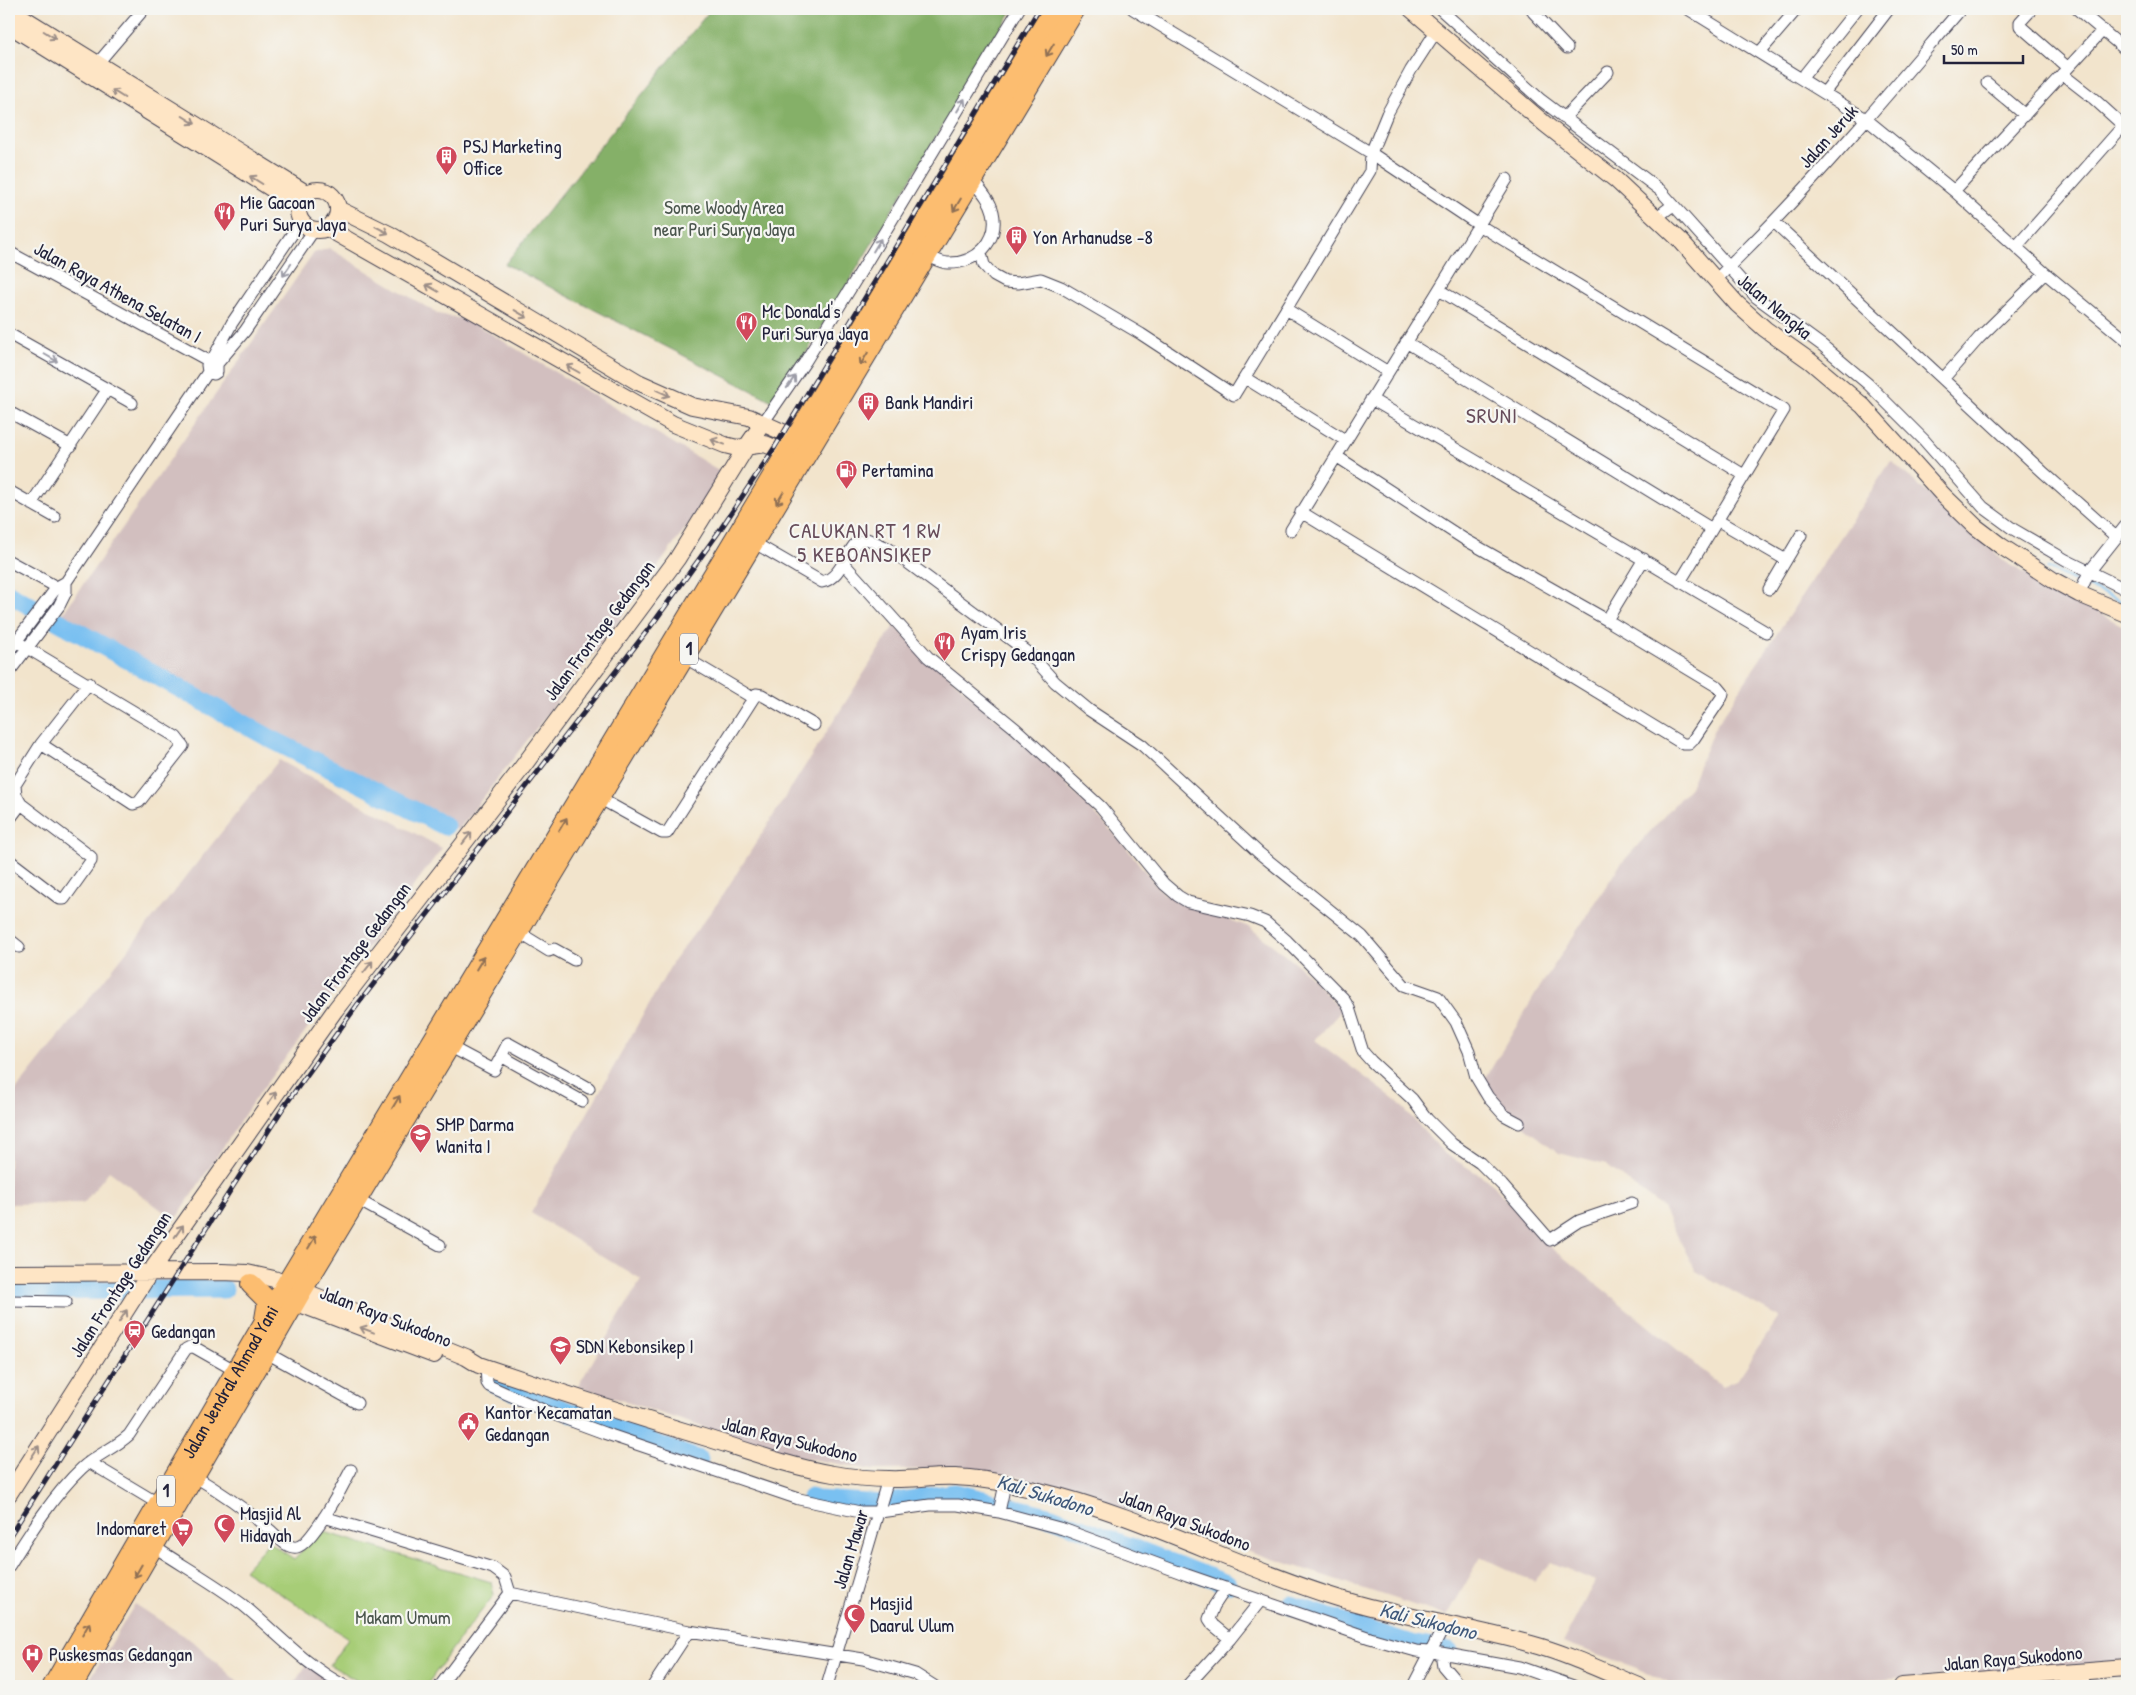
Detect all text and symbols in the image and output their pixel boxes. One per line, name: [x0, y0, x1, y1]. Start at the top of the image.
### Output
one-way arrow: [43, 30, 57, 40]
scale bar: [1944, 32, 2022, 64]
text: 50 m: [1951, 39, 1978, 60]
one-way arrow: [1045, 43, 1055, 57]
one-way arrow: [112, 88, 126, 98]
street label: Jalan Jeruk: [1792, 98, 1864, 173]
one-way arrow: [956, 99, 966, 113]
one-way arrow: [181, 115, 195, 125]
place label: PSJ Marketing Office: [463, 133, 562, 181]
building icon: PSJ Marketing Office: [435, 145, 459, 176]
one-way arrow: [250, 174, 264, 184]
place label: Mie Gacoan Puri Surya Jaya: [240, 189, 347, 237]
park label: Some Woody Area near Puri Surya Jaya: [653, 194, 795, 242]
one-way arrow: [951, 197, 961, 211]
restaurant icon: Mie Gacoan Puri Surya Jaya: [212, 201, 236, 232]
place label: Yon Arhanudse -8: [1033, 224, 1153, 250]
one-way arrow: [375, 225, 390, 235]
building icon: Yon Arhanudse -8: [1005, 225, 1029, 256]
street label: Jalan Raya Athena Selatan I: [30, 235, 206, 349]
one-way arrow: [873, 238, 883, 252]
one-way arrow: [282, 263, 292, 277]
street label: Jalan Nangka: [1732, 267, 1818, 345]
one-way arrow: [425, 283, 439, 293]
place label: Mc Donald's Puri Surya Jaya: [762, 298, 869, 346]
one-way arrow: [514, 310, 528, 320]
restaurant icon: Mc Donald's Puri Surya Jaya: [734, 310, 758, 341]
one-way arrow: [859, 351, 869, 365]
one-way arrow: [43, 354, 58, 364]
one-way arrow: [566, 363, 581, 373]
one-way arrow: [786, 376, 796, 390]
one-way arrow: [655, 389, 670, 399]
place label: Bank Mandiri: [885, 389, 974, 415]
building icon: Bank Mandiri: [857, 390, 881, 421]
district label: SRUNI: [1466, 401, 1518, 430]
one-way arrow: [710, 437, 726, 446]
place label: Pertamina: [862, 457, 934, 483]
fuel station icon: Pertamina: [834, 458, 858, 489]
one-way arrow: [774, 490, 784, 504]
district label: CALUKAN RT 1 RW 5 KEBOANSIKEP: [789, 516, 941, 569]
street label: Jalan Frontage Gedangan: [538, 554, 660, 706]
place label: Ayam Iris Crispy Gedangan: [961, 619, 1075, 667]
restaurant icon: Ayam Iris Crispy Gedangan: [933, 631, 957, 662]
road number: 1: [680, 634, 698, 664]
one-way arrow: [559, 817, 569, 831]
one-way arrow: [462, 831, 472, 845]
street label: Jalan Frontage Gedangan: [294, 876, 416, 1028]
one-way arrow: [475, 957, 485, 971]
one-way arrow: [362, 961, 373, 974]
one-way arrow: [267, 1091, 277, 1105]
one-way arrow: [391, 1096, 401, 1110]
place label: SMP Darma Wanita I: [436, 1111, 514, 1159]
school or university icon: SMP Darma Wanita I: [408, 1123, 432, 1154]
street label: Jalan Frontage Gedangan: [63, 1206, 177, 1362]
one-way arrow: [174, 1224, 184, 1238]
one-way arrow: [307, 1235, 317, 1249]
street label: Jalan Raya Sukodono: [316, 1279, 456, 1353]
street label: Jalan Jendral Ahmad Yani: [175, 1300, 284, 1463]
one-way arrow: [118, 1309, 128, 1323]
place label: Gedangan: [151, 1318, 216, 1344]
station icon: Gedangan: [123, 1319, 147, 1350]
one-way arrow: [360, 1325, 375, 1334]
place label: SDN Kebonsikep I: [576, 1333, 694, 1359]
school or university icon: SDN Kebonsikep I: [548, 1334, 572, 1365]
place label: Kantor Kecamatan Gedangan: [485, 1399, 612, 1447]
street label: Jalan Raya Sukodono: [719, 1410, 861, 1469]
public building icon: Kantor Kecamatan Gedangan: [457, 1411, 481, 1442]
one-way arrow: [30, 1446, 40, 1460]
water label: Kali Sukodono: [994, 1467, 1098, 1523]
road number: 1: [157, 1475, 175, 1506]
street label: Jalan Raya Sukodono: [1115, 1483, 1255, 1557]
place label: Masjid Al Hidayah: [240, 1500, 302, 1548]
street label: Jalan Mawar: [826, 1505, 875, 1592]
mosque icon: Masjid Al Hidayah: [212, 1512, 236, 1543]
place label: Indomaret: [96, 1515, 166, 1541]
supermarket icon: Indomaret: [170, 1516, 194, 1547]
one-way arrow: [133, 1564, 143, 1578]
place label: Masjid Daarul Ulum: [870, 1590, 954, 1638]
water label: Kali Sukodono: [1377, 1595, 1481, 1646]
mosque icon: Masjid Daarul Ulum: [842, 1602, 866, 1633]
park label: Makam Umum: [355, 1604, 451, 1630]
one-way arrow: [82, 1622, 91, 1637]
street label: Jalan Raya Sukodono: [1943, 1639, 2084, 1677]
place label: Puskesmas Gedangan: [49, 1641, 193, 1667]
hospital icon: Puskesmas Gedangan: [21, 1642, 45, 1673]

